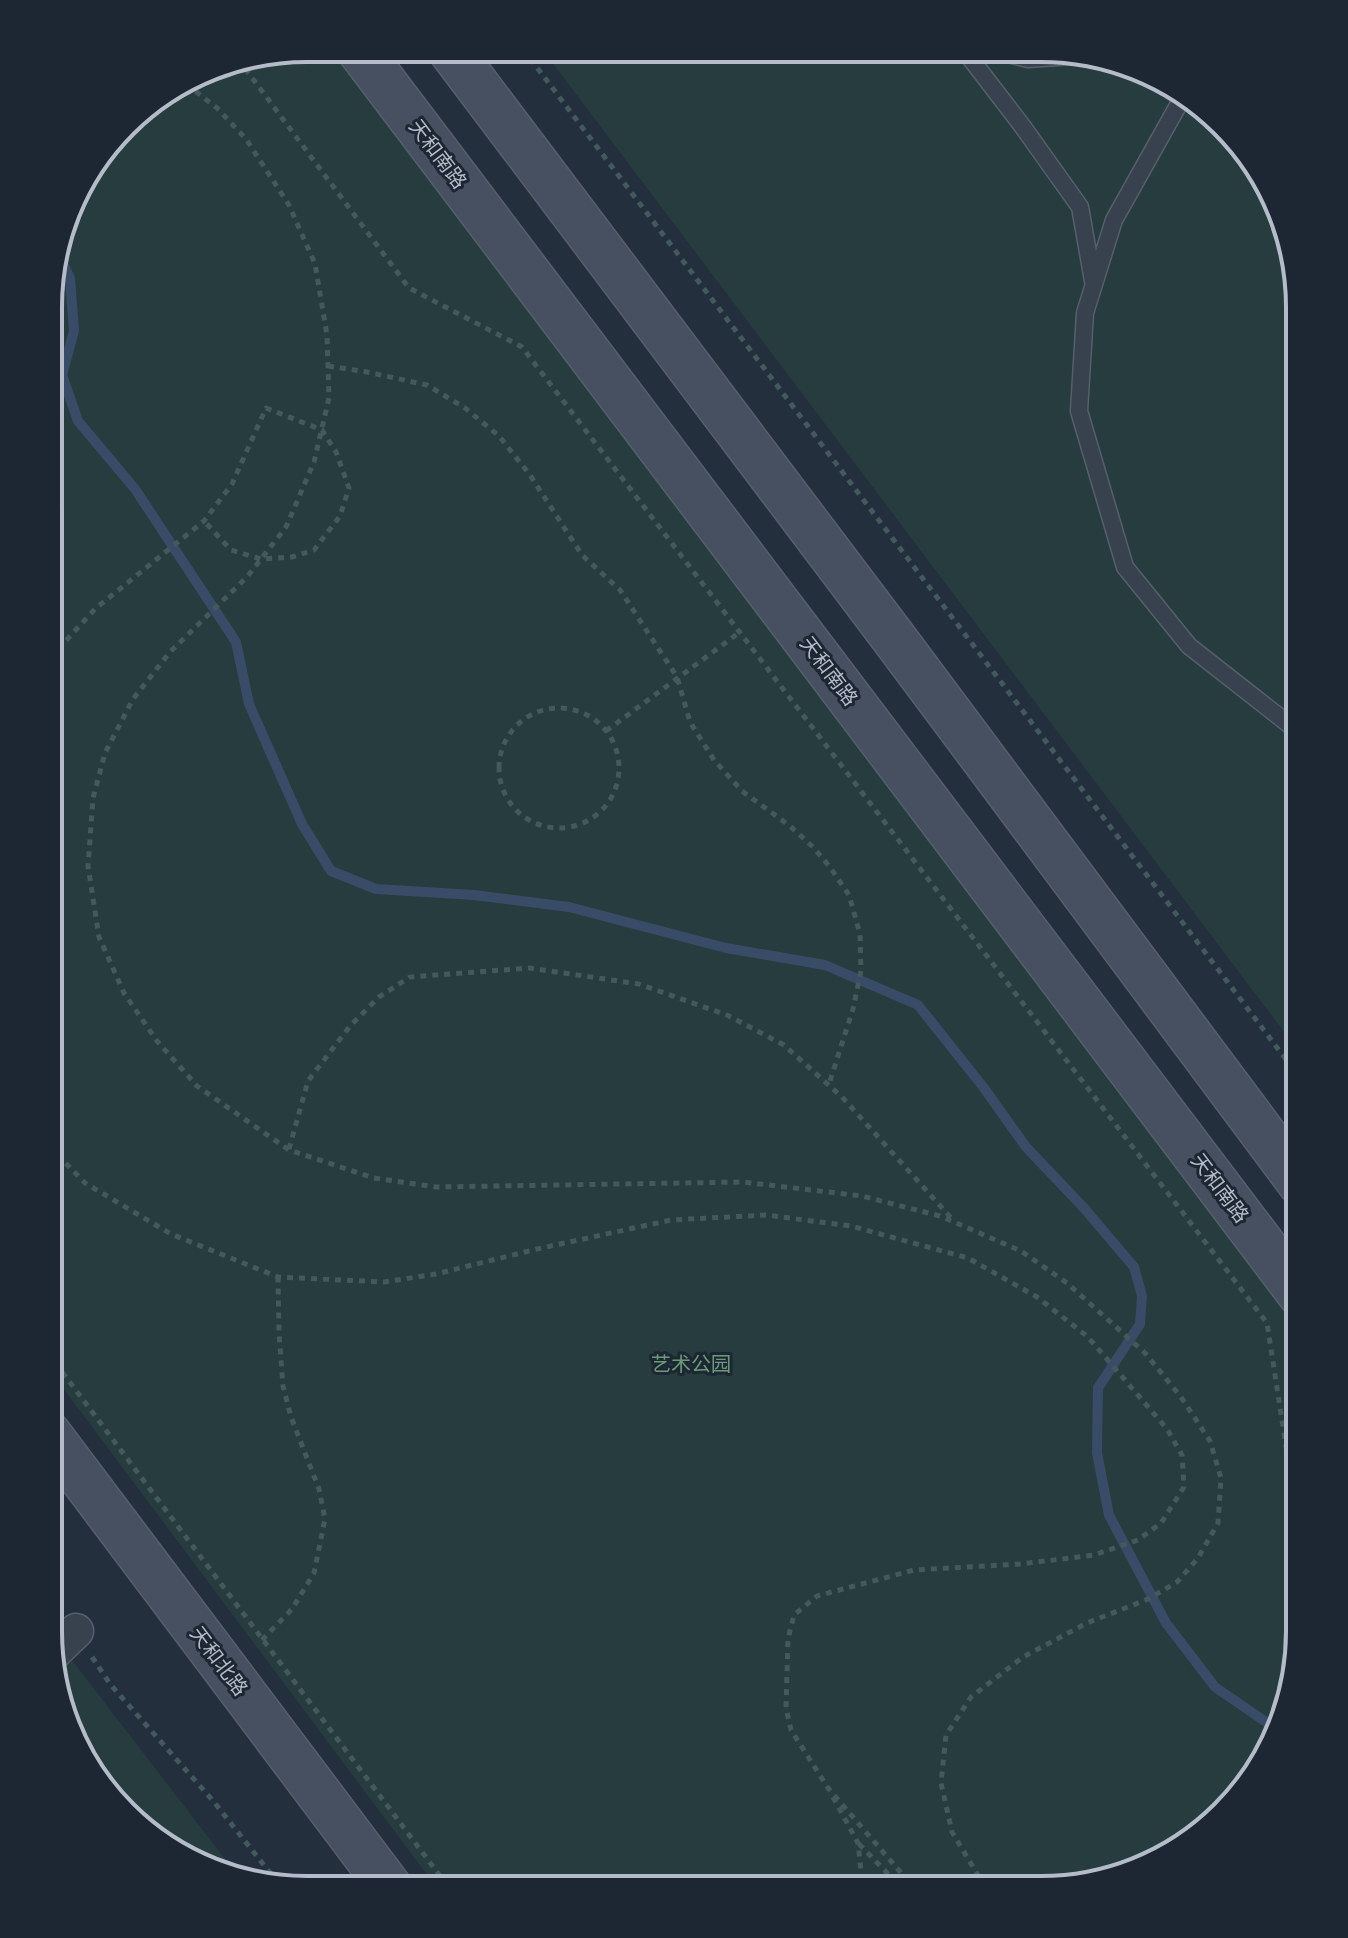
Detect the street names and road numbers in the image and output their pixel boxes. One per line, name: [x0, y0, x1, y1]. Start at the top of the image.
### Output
street label: 天和南路: [404, 115, 472, 193]
street label: 天和南路: [795, 632, 863, 710]
street label: 天和南路: [1186, 1149, 1254, 1227]
street label: 天和北路: [185, 1622, 253, 1700]

